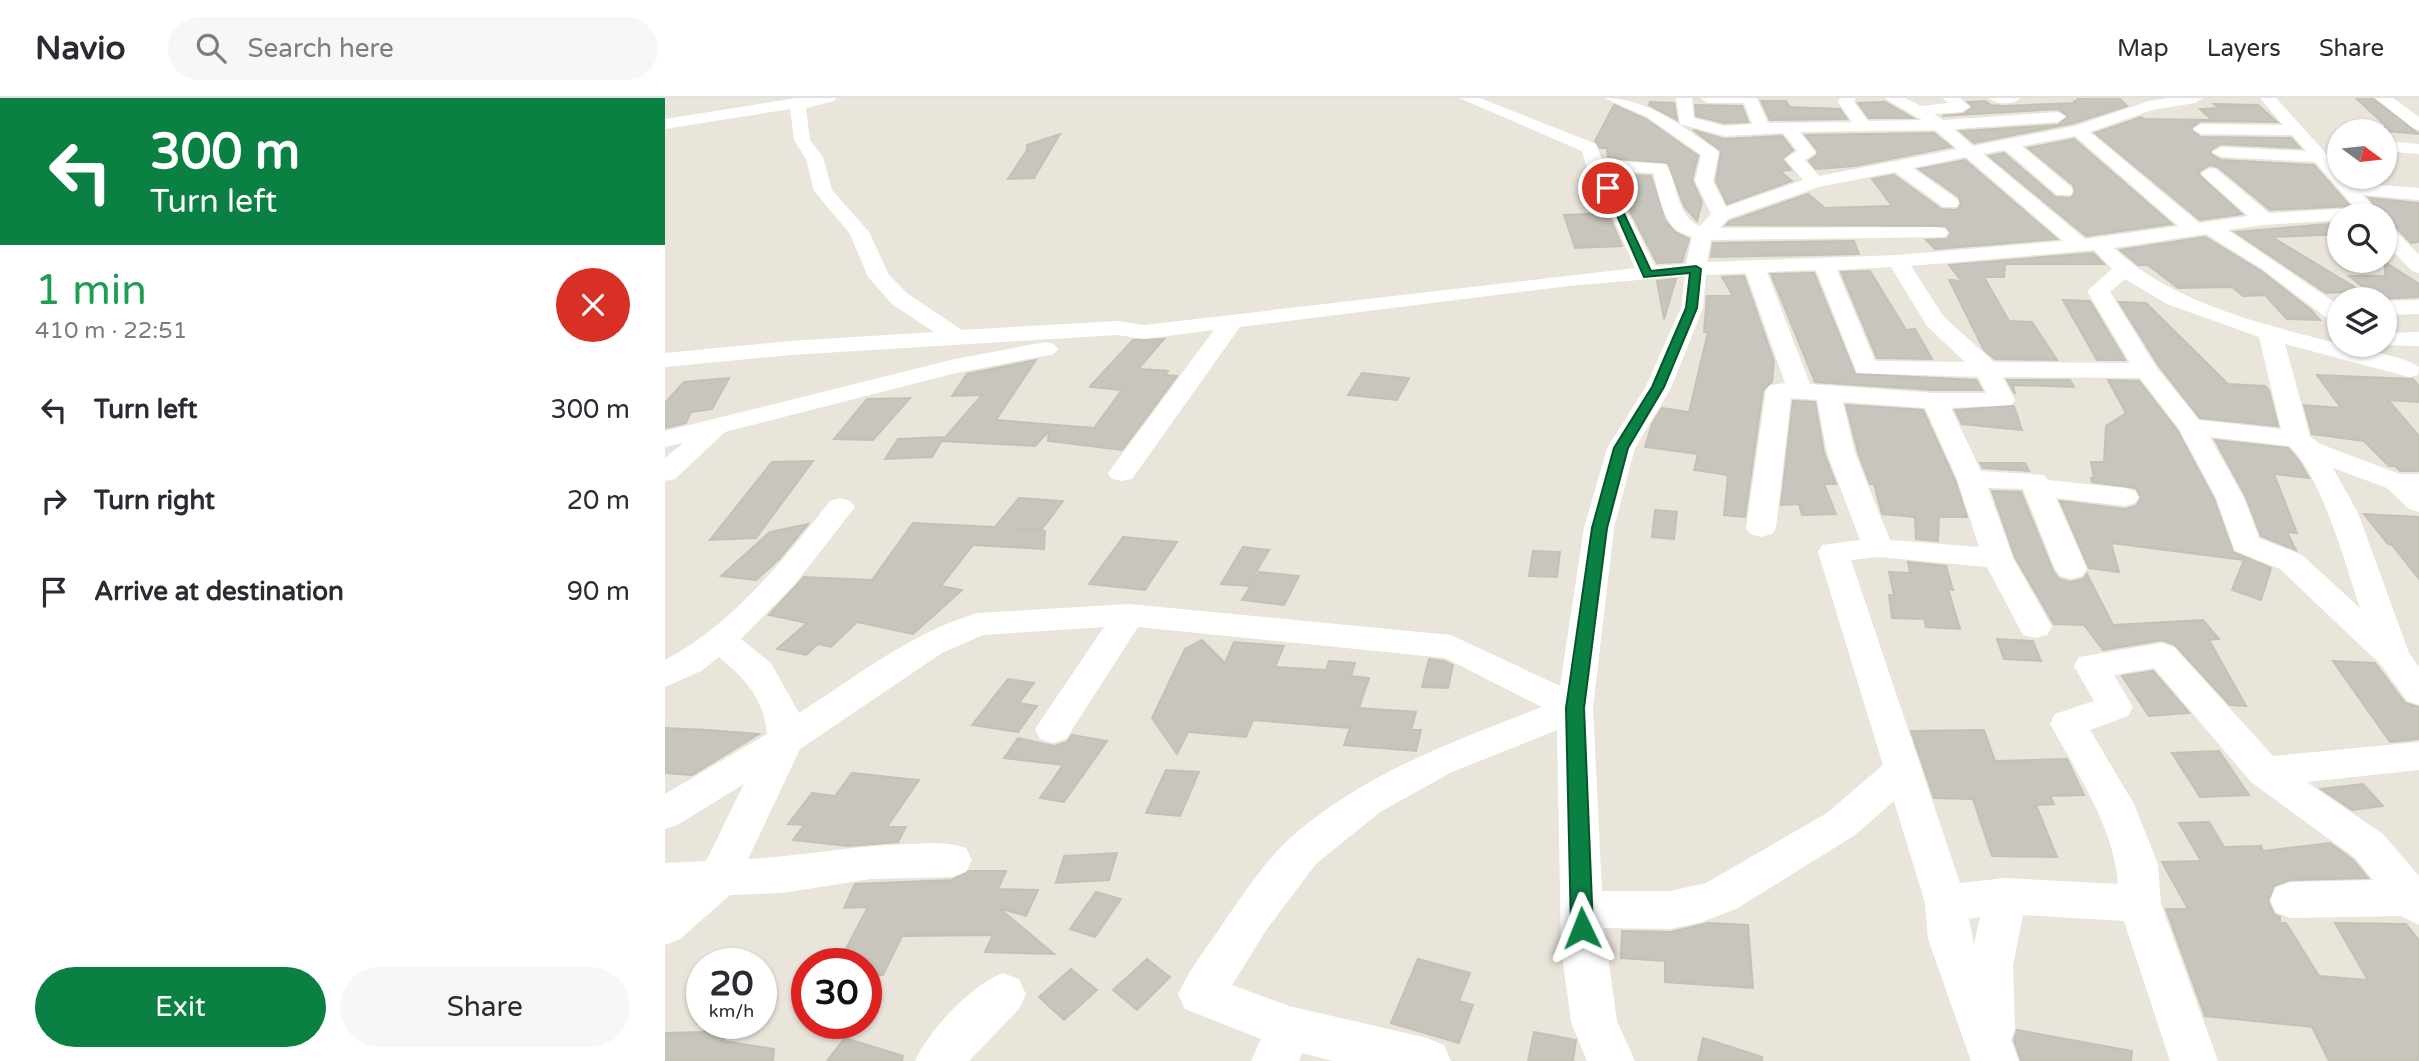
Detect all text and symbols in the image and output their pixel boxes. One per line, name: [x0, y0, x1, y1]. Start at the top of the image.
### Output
search box: [168, 17, 658, 80]
text: Navio: [35, 29, 126, 68]
icon: search: [192, 29, 230, 67]
text: Search here: [248, 33, 394, 64]
text: Map: [2117, 34, 2169, 63]
text: Layers: [2207, 34, 2281, 63]
text: Share: [2319, 34, 2384, 63]
north arrow: [2327, 119, 2397, 189]
map controls: [2327, 119, 2397, 357]
text: 300 m: [150, 123, 300, 182]
icon: left: [35, 126, 126, 217]
pin: [1578, 158, 1638, 218]
icon: arrive: [1589, 169, 1627, 207]
text: Turn left: [150, 183, 277, 221]
button: search: [2327, 203, 2397, 273]
text: 1 min: [35, 265, 147, 316]
button: close: [556, 268, 630, 342]
button: layers: [2327, 287, 2397, 357]
text: 410 m · 22:51: [35, 317, 187, 345]
icon: left: [35, 391, 73, 429]
text: Turn left: [94, 394, 197, 425]
text: 300 m: [550, 394, 630, 425]
icon: right: [35, 482, 73, 520]
text: Turn right: [94, 485, 215, 516]
text: 20 m: [567, 485, 630, 516]
icon: arrive: [35, 573, 73, 611]
text: Arrive at destination: [94, 576, 344, 607]
text: 90 m: [567, 576, 630, 607]
position arrow: [1545, 891, 1619, 965]
speed limit sign: 30: [791, 948, 882, 1039]
text: 20: [710, 963, 753, 1005]
button: Exit: [35, 967, 326, 1047]
button: Share: [340, 967, 630, 1047]
text: km/h: [709, 1000, 754, 1022]

